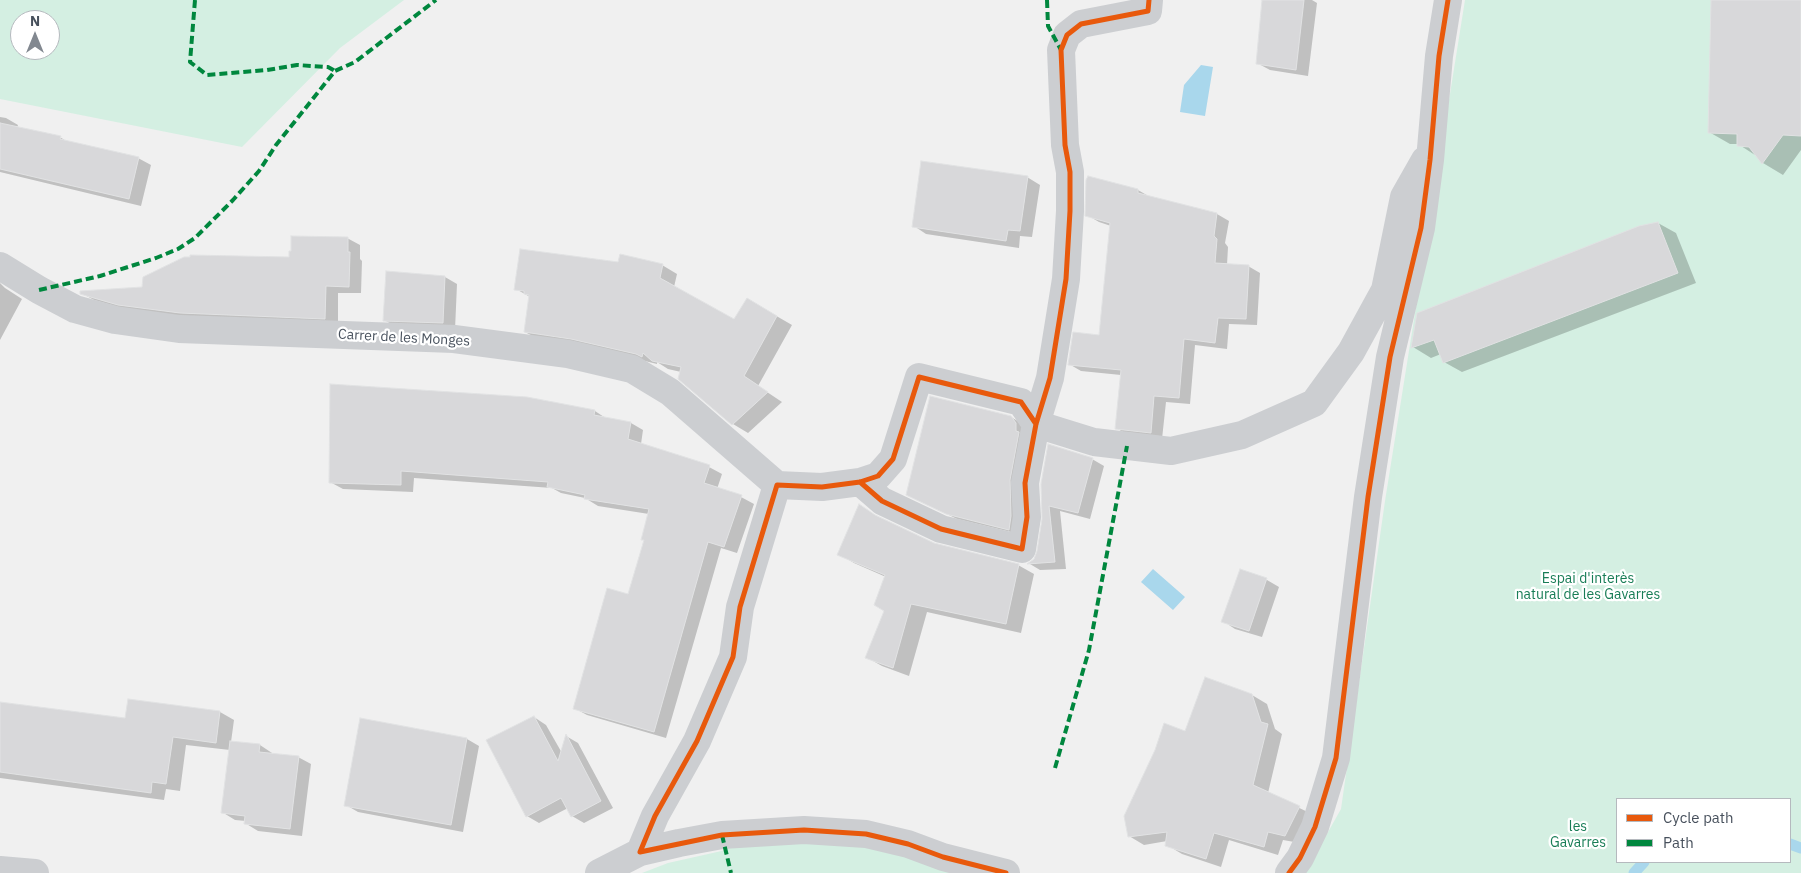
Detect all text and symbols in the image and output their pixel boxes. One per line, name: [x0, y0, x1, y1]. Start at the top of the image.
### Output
north arrow: [10, 10, 60, 60]
text: N: [30, 12, 40, 30]
street label: Carrer de les Monges: [338, 326, 470, 350]
park label: Espai d'interès natural de les Gavarres: [1516, 571, 1660, 604]
legend: [1616, 798, 1791, 863]
text: Cycle path: [1663, 808, 1734, 827]
park label: les Gavarres: [1550, 819, 1606, 852]
text: Path: [1663, 833, 1694, 852]

